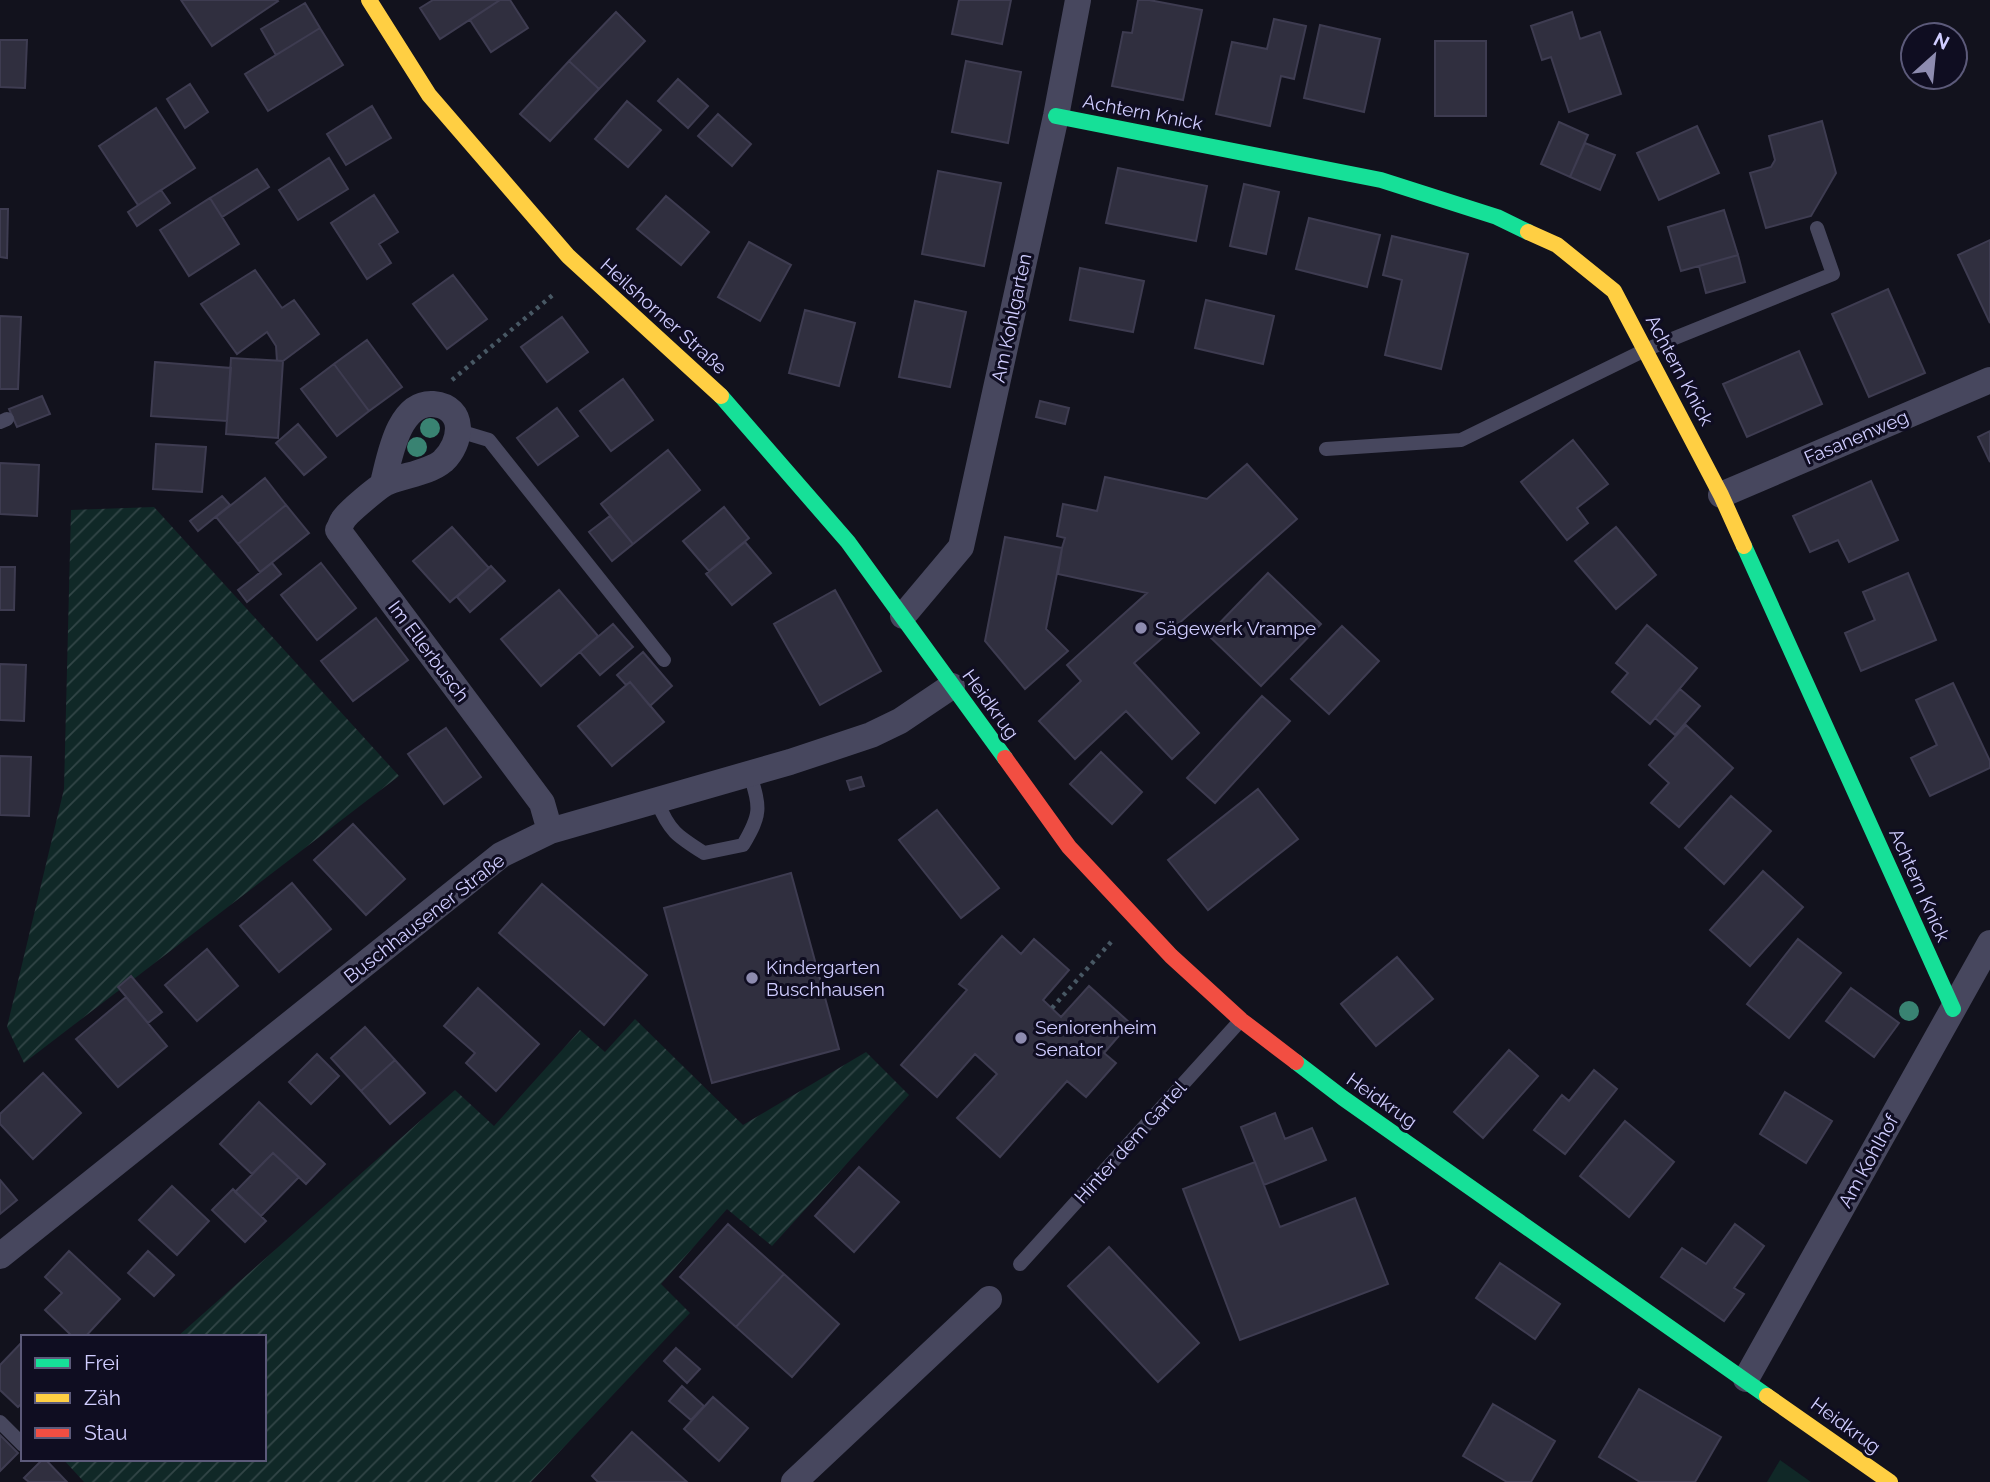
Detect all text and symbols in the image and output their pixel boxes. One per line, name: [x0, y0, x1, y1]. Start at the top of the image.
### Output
north arrow: [1899, 21, 1969, 91]
text: N: [1930, 28, 1953, 54]
street label: Achtern Knick: [1081, 90, 1205, 134]
street label: Am Kohlgarten: [987, 251, 1035, 385]
street label: Heilshorner Straße: [596, 254, 732, 378]
street label: Achtern Knick: [1642, 311, 1718, 429]
street label: Fasanenweg: [1801, 405, 1911, 469]
street label: Im Ellerbusch: [384, 596, 474, 706]
place label: Sägewerk Vrampe: [1155, 617, 1316, 639]
marker: Sägewerk Vrampe: [1133, 620, 1149, 636]
street label: Heidkrug: [958, 665, 1024, 743]
street label: Achtern Knick: [1885, 825, 1955, 945]
street label: Buschhausener Straße: [339, 849, 509, 987]
place label: Kindergarten Buschhausen: [766, 956, 885, 1000]
marker: Kindergarten Buschhausen: [744, 970, 760, 986]
place label: Seniorenheim Senator: [1035, 1016, 1157, 1060]
marker: Seniorenheim Senator: [1013, 1030, 1029, 1046]
street label: Heidkrug: [1343, 1068, 1421, 1132]
street label: Hinter dem Gartel: [1070, 1076, 1191, 1207]
street label: Am Kohlhof: [1833, 1110, 1903, 1211]
legend: [21, 1335, 266, 1461]
text: Frei: [84, 1350, 120, 1375]
text: Zäh: [84, 1385, 121, 1410]
street label: Heidkrug: [1807, 1392, 1885, 1458]
text: Stau: [84, 1420, 128, 1445]

